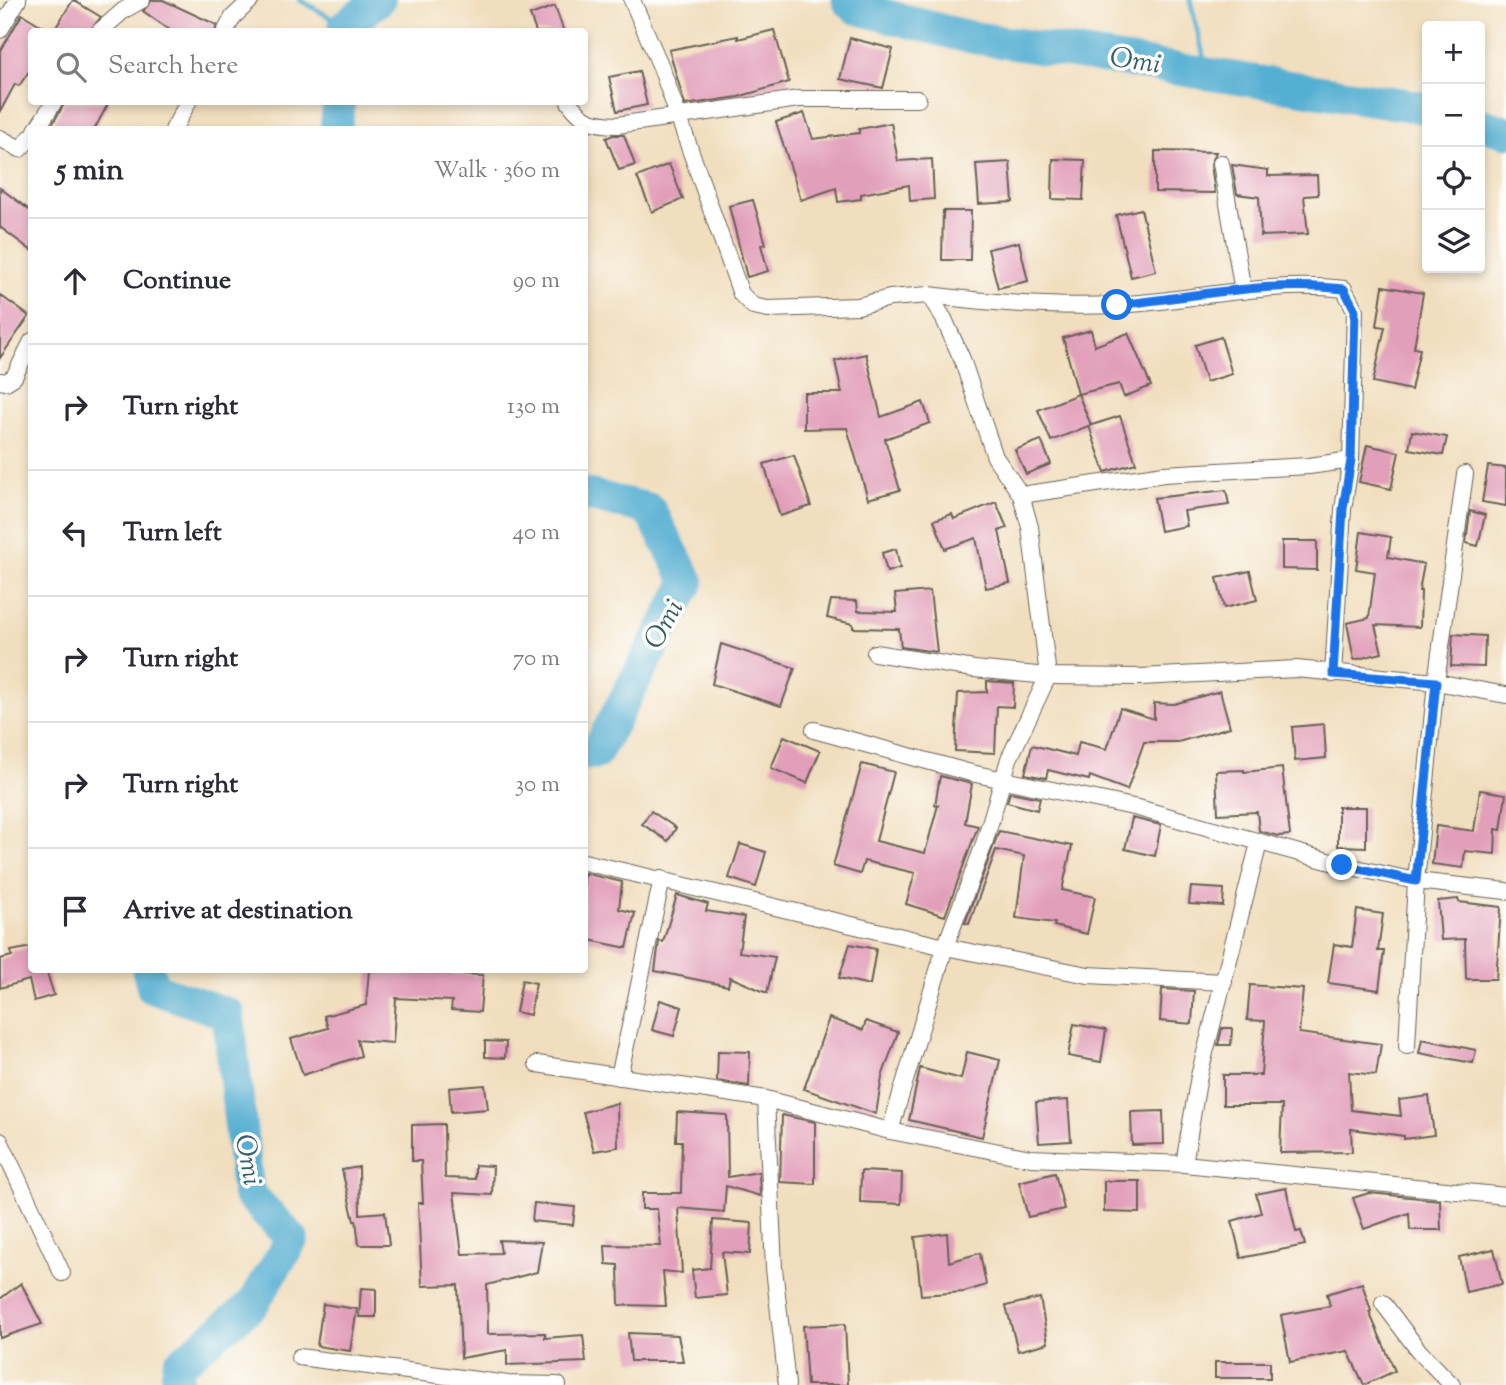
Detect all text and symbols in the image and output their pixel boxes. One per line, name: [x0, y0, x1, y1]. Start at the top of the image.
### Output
map controls: [1422, 21, 1485, 273]
button: +: [1422, 21, 1485, 84]
search box: [28, 28, 588, 105]
water label: Omi: [1107, 38, 1163, 86]
icon: search: [52, 48, 90, 86]
text: Search here: [108, 48, 238, 85]
button: −: [1422, 84, 1485, 147]
button: locate: [1422, 147, 1485, 210]
text: 5 min: [56, 150, 124, 193]
text: Walk · 360 m: [434, 155, 560, 188]
button: layers: [1422, 210, 1485, 273]
icon: ahead: [56, 262, 94, 300]
text: Continue: [123, 263, 231, 300]
text: 90 m: [513, 265, 560, 298]
route start: [1101, 289, 1132, 320]
icon: right: [56, 388, 94, 426]
text: Turn right: [123, 389, 238, 426]
text: 130 m: [507, 391, 560, 424]
icon: left: [56, 514, 94, 552]
text: Turn left: [123, 515, 222, 552]
text: 40 m: [513, 517, 560, 550]
water label: Omi: [635, 593, 695, 657]
icon: right: [56, 640, 94, 678]
text: Turn right: [123, 641, 238, 678]
text: 70 m: [513, 643, 560, 676]
icon: right: [56, 766, 94, 804]
text: Turn right: [123, 767, 238, 804]
text: 30 m: [515, 769, 560, 802]
route end: [1326, 849, 1357, 880]
icon: arrive: [56, 892, 94, 930]
text: Arrive at destination: [123, 893, 353, 930]
water label: Omi: [223, 1131, 271, 1189]

